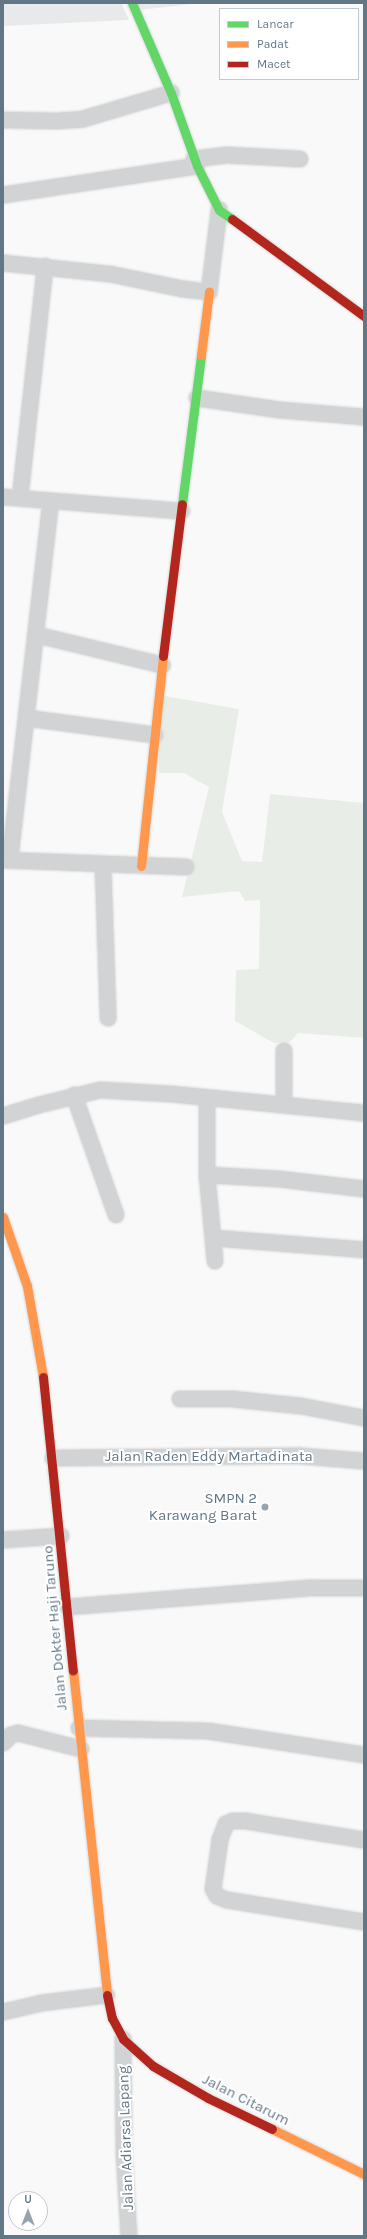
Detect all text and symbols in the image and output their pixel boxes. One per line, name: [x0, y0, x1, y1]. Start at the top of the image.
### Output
legend: [219, 8, 359, 80]
text: Lancar: [257, 17, 294, 31]
text: Padat: [257, 37, 288, 51]
text: Macet: [257, 57, 291, 71]
street label: Jalan Raden Eddy Martadinata: [105, 1448, 313, 1466]
place label: SMPN 2 Karawang Barat: [149, 1489, 257, 1524]
marker: SMPN 2 Karawang Barat: [260, 1502, 270, 1512]
street label: Jalan Dokter Haji Taruno: [39, 1545, 71, 1711]
street label: Jalan Adiarsa Lapang: [114, 2065, 138, 2211]
street label: Jalan Citarum: [199, 2070, 293, 2130]
north arrow: [8, 2191, 48, 2231]
text: U: [24, 2193, 32, 2206]

